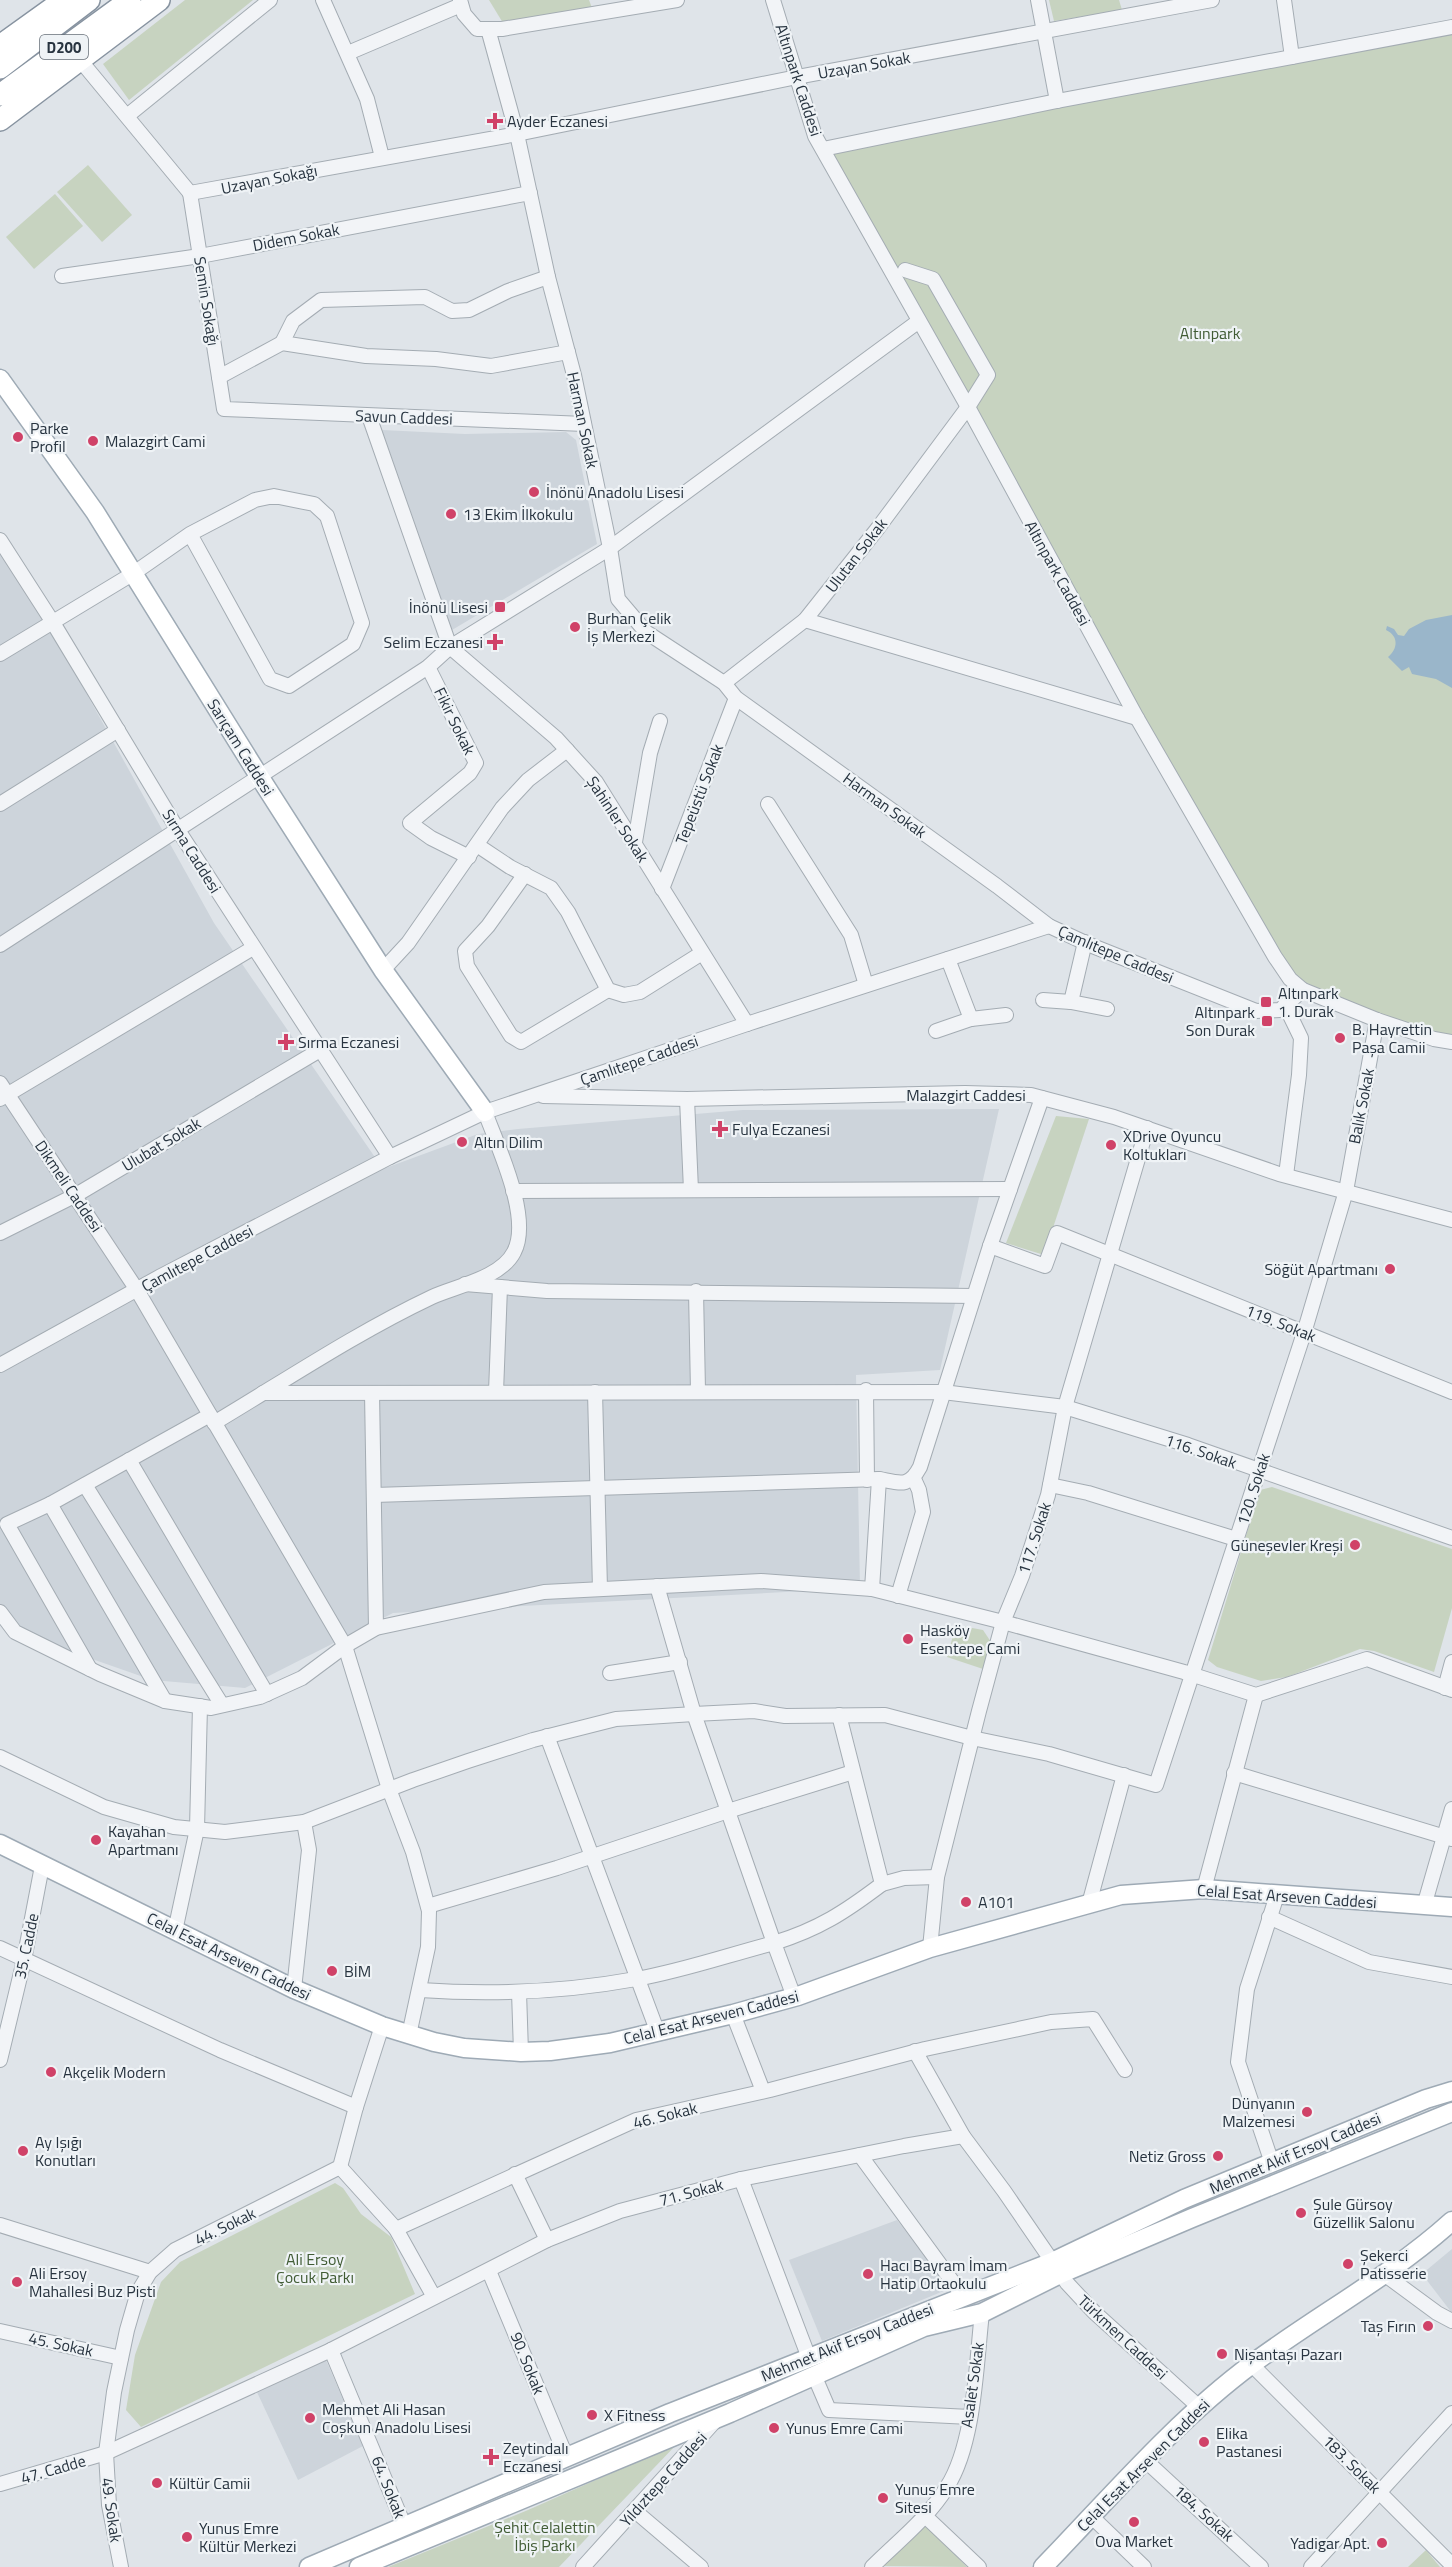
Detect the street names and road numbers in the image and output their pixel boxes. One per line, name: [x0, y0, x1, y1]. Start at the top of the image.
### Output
street label: Altınpark Caddesi: [770, 21, 828, 139]
road number: D200: [40, 35, 88, 59]
street label: Uzayan Sokak: [816, 45, 913, 85]
street label: Uzayan Sokağı: [219, 158, 319, 200]
street label: Didem Sokak: [251, 217, 342, 257]
street label: Semin Sokağı: [188, 255, 226, 347]
street label: Harman Sokak: [561, 369, 605, 471]
street label: Savun Caddesi: [355, 403, 453, 431]
street label: Ulutan Sokak: [819, 512, 893, 597]
street label: Altınpark Caddesi: [1019, 516, 1097, 630]
street label: Fikir Sokak: [428, 683, 482, 759]
street label: Sarıçam Caddesi: [202, 694, 280, 800]
street label: Tepeüstü Sokak: [669, 740, 729, 848]
street label: Harman Sokak: [838, 766, 932, 844]
street label: Şahinler Sokak: [581, 771, 655, 867]
street label: Sırma Caddesi: [157, 804, 227, 898]
street label: Çamlıtepe Caddesi: [1054, 919, 1178, 989]
street label: Çamlıtepe Caddesi: [577, 1029, 701, 1091]
street label: Balık Sokak: [1342, 1066, 1380, 1146]
street label: Malazgirt Caddesi: [906, 1083, 1026, 1107]
street label: Ulubat Sokak: [117, 1111, 205, 1177]
street label: Dikmeli Caddesi: [29, 1135, 109, 1237]
street label: Çamlıtepe Caddesi: [137, 1218, 257, 1298]
street label: 119. Sokak: [1242, 1298, 1320, 1348]
street label: 116. Sokak: [1162, 1428, 1240, 1475]
street label: 120. Sokak: [1230, 1450, 1276, 1528]
street label: 117. Sokak: [1011, 1499, 1057, 1577]
street label: Celal Esat Arseven Caddesi: [1196, 1878, 1378, 1914]
street label: Celal Esat Arseven Caddesi: [143, 1906, 315, 2006]
street label: 35. Cadde: [7, 1911, 45, 1981]
street label: Celal Esat Arseven Caddesi: [621, 1984, 801, 2050]
street label: 46. Sokak: [630, 2095, 700, 2135]
street label: Mehmet Akif Ersoy Caddesi: [1206, 2106, 1384, 2200]
street label: 71. Sokak: [656, 2172, 726, 2212]
street label: 44. Sokak: [190, 2201, 260, 2251]
street label: Türkmen Caddesi: [1073, 2289, 1173, 2385]
street label: Mehmet Akif Ersoy Caddesi: [757, 2296, 937, 2388]
street label: 45. Sokak: [27, 2325, 96, 2363]
street label: 90. Sokak: [505, 2328, 551, 2398]
street label: Asalet Sokak: [954, 2340, 990, 2429]
street label: Celal Esat Arseven Caddesi: [1071, 2393, 1215, 2537]
street label: Yıldıztepe Caddesi: [614, 2426, 712, 2532]
street label: 183. Sokak: [1317, 2429, 1387, 2499]
street label: 47. Cadde: [18, 2448, 88, 2490]
street label: 64. Sokak: [366, 2452, 412, 2522]
street label: 49. Sokak: [96, 2476, 128, 2544]
street label: 184. Sokak: [1168, 2479, 1240, 2547]

